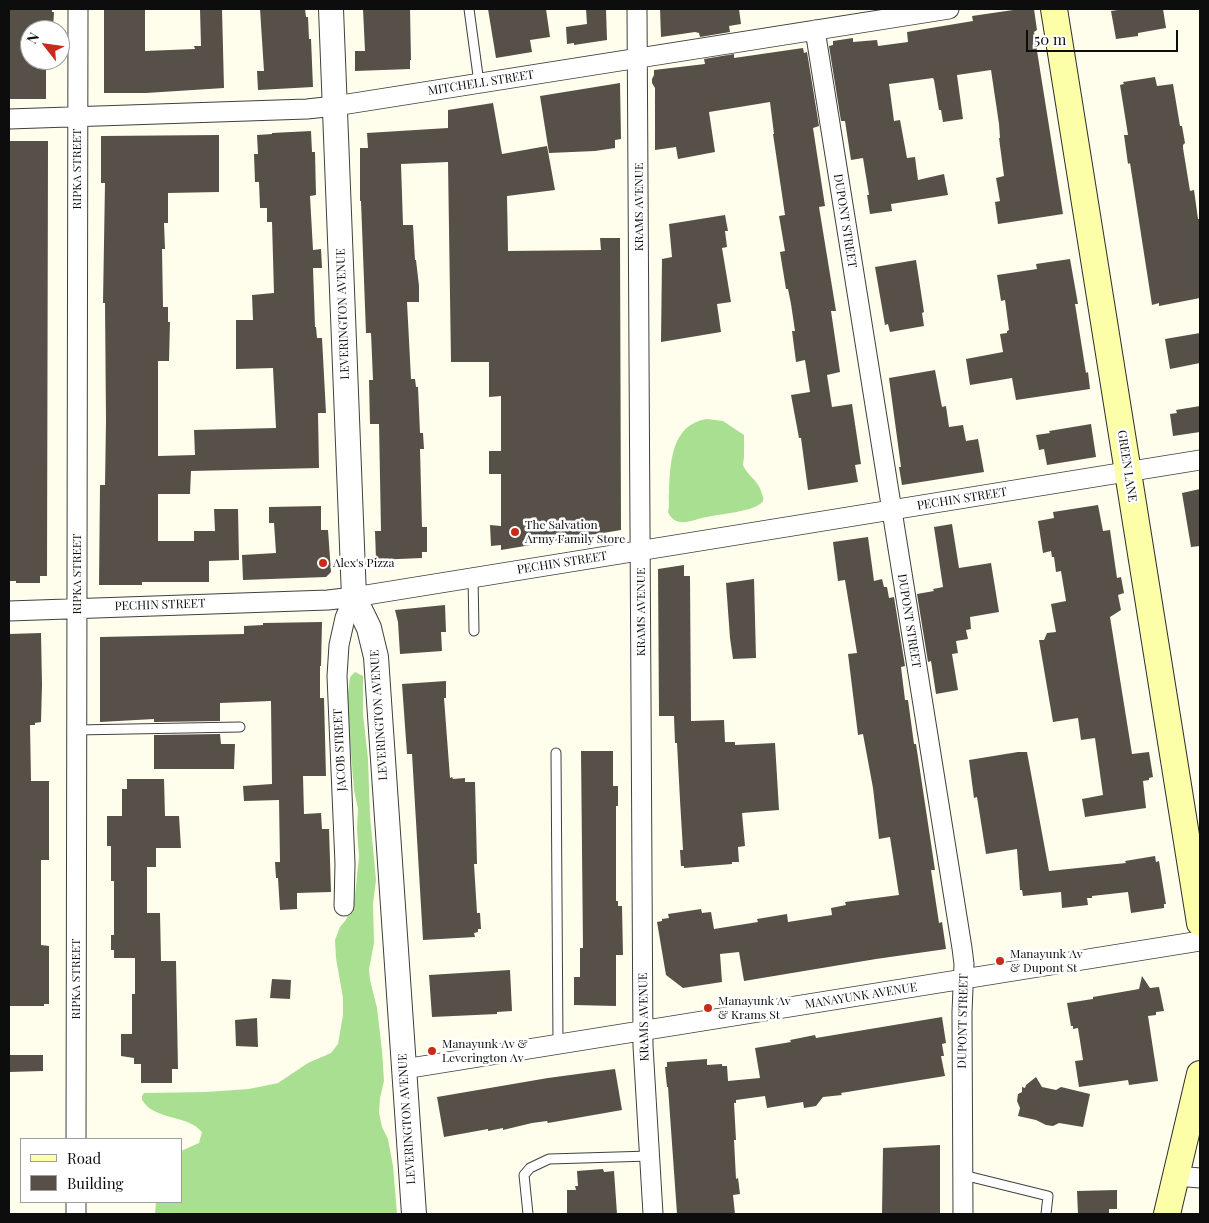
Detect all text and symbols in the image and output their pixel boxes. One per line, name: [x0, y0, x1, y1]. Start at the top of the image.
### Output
north arrow: [20, 20, 70, 70]
scale bar: [1029, 20, 1182, 52]
text: N: [22, 29, 43, 47]
text: 50 m: [1034, 29, 1066, 49]
street label: MITCHELL STREET: [427, 67, 535, 99]
street label: RIPKA STREET: [70, 128, 84, 210]
street label: KRAMS AVENUE: [632, 163, 646, 251]
street label: DUPONT STREET: [830, 173, 860, 269]
street label: LEVERINGTON AVENUE: [334, 248, 352, 380]
street label: GREEN LANE: [1114, 429, 1140, 503]
street label: PECHIN STREET: [916, 485, 1008, 513]
place label: The Salvation Army Family Store: [525, 518, 625, 546]
marker: The Salvation Army Family Store: [509, 526, 521, 538]
street label: RIPKA STREET: [70, 533, 84, 615]
street label: PECHIN STREET: [516, 549, 608, 577]
place label: Alex's Pizza: [333, 556, 395, 570]
marker: Alex's Pizza: [317, 557, 329, 569]
street label: KRAMS AVENUE: [634, 568, 648, 656]
street label: DUPONT STREET: [894, 573, 924, 669]
street label: PECHIN STREET: [114, 596, 206, 614]
street label: LEVERINGTON AVENUE: [367, 649, 391, 781]
street label: JACOB STREET: [331, 708, 349, 792]
street label: RIPKA STREET: [69, 938, 83, 1020]
place label: Manayunk Av & Dupont St: [1010, 947, 1083, 975]
marker: Manayunk Av & Dupont St: [994, 955, 1006, 967]
street label: KRAMS AVENUE: [636, 973, 652, 1061]
street label: DUPONT STREET: [955, 973, 971, 1069]
street label: MANAYUNK AVENUE: [804, 980, 918, 1012]
place label: Manayunk Av & Krams St: [718, 994, 791, 1022]
marker: Manayunk Av & Krams St: [702, 1002, 714, 1014]
place label: Manayunk Av & Leverington Av: [442, 1037, 528, 1065]
marker: Manayunk Av & Leverington Av: [426, 1045, 438, 1057]
street label: LEVERINGTON AVENUE: [395, 1053, 419, 1185]
legend: [20, 1138, 182, 1203]
text: Road: [67, 1148, 101, 1168]
text: Building: [67, 1173, 123, 1193]

